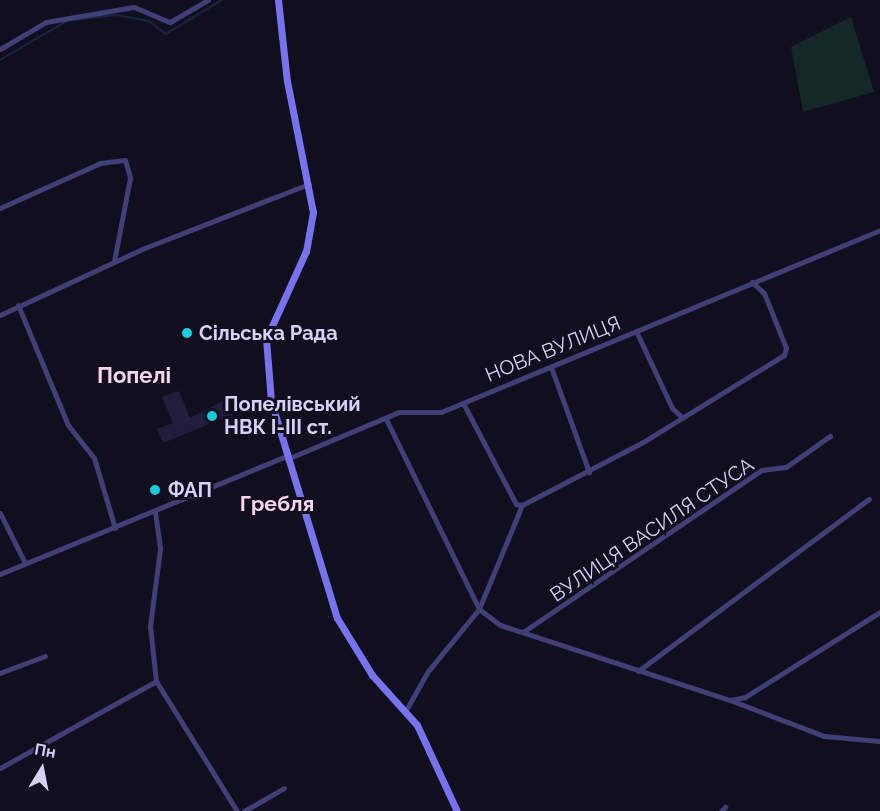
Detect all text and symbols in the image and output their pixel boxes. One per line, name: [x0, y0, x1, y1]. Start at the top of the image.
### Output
street label: НОВА ВУЛИЦЯ: [482, 311, 624, 387]
place label: Сільська Рада: [199, 321, 338, 345]
marker: Сільська Рада: [180, 326, 194, 340]
district label: Попелі: [97, 363, 171, 389]
place label: Попелівський НВК І-ІІІ ст.: [224, 392, 361, 439]
marker: Попелівський НВК І-ІІІ ст.: [205, 409, 219, 423]
street label: ВУЛИЦЯ ВАСИЛЯ СТУСА: [546, 453, 758, 607]
place label: ФАП: [168, 478, 212, 502]
marker: ФАП: [146, 481, 164, 499]
district label: Гребля: [240, 491, 314, 517]
north arrow: [12, 739, 72, 799]
text: Пн: [33, 740, 57, 762]

